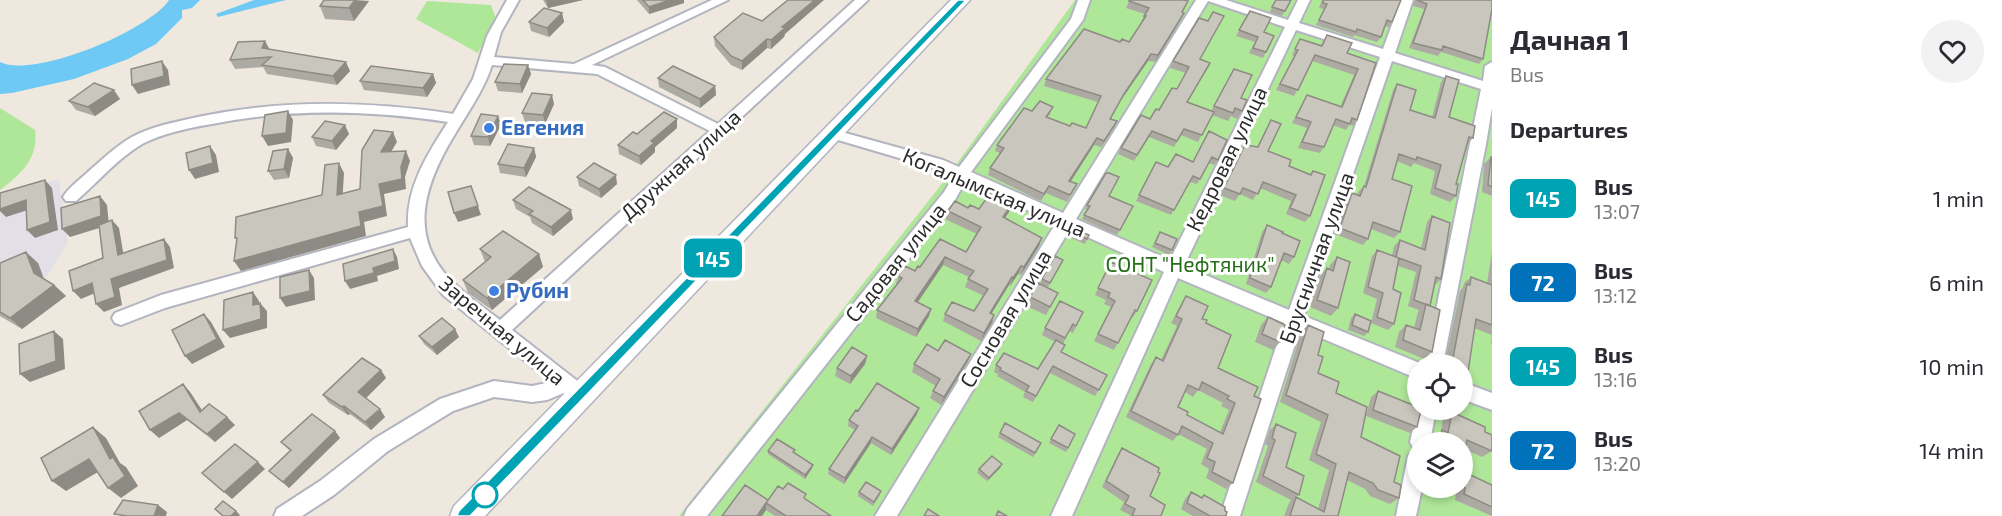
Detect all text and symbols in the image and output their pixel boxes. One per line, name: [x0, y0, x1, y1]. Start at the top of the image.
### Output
button: heart: [1921, 20, 1984, 83]
text: Дачная 1: [1510, 22, 1630, 56]
text: Bus: [1510, 62, 1544, 86]
street label: Кедровая улица: [1180, 82, 1272, 235]
street label: Дружная улица: [615, 103, 746, 225]
place label: Евгения: [501, 114, 584, 139]
text: Departures: [1510, 116, 1628, 142]
marker: Евгения: [482, 121, 496, 135]
street label: Когалымская улица: [899, 142, 1090, 242]
street label: Брусничная улица: [1273, 168, 1359, 347]
text: Bus: [1594, 173, 1633, 199]
text: 1 min: [1933, 185, 1984, 211]
text: 145: [1526, 186, 1560, 211]
street label: Садовая улица: [839, 198, 951, 327]
text: 13:07: [1594, 199, 1640, 223]
line badge: 145: [678, 238, 748, 278]
street label: Сосновая улица: [954, 245, 1057, 392]
text: 145: [696, 246, 730, 271]
park label: СОНТ "Нефтяник": [1105, 251, 1275, 276]
text: Bus: [1594, 257, 1633, 283]
text: 6 min: [1929, 269, 1984, 295]
street label: Заречная улица: [434, 270, 571, 390]
text: 72: [1531, 270, 1555, 295]
place label: Рубин: [506, 277, 569, 302]
text: 13:12: [1594, 283, 1637, 307]
marker: Рубин: [487, 284, 501, 298]
text: Bus: [1594, 341, 1633, 367]
text: 10 min: [1920, 353, 1984, 379]
map controls: [1407, 354, 1473, 498]
button: locate: [1407, 354, 1473, 420]
text: 145: [1526, 354, 1560, 379]
text: 13:16: [1594, 367, 1637, 391]
text: Bus: [1594, 425, 1633, 451]
button: layers: [1407, 432, 1473, 498]
text: 14 min: [1919, 437, 1984, 463]
text: 72: [1531, 438, 1555, 463]
text: 13:20: [1594, 451, 1641, 475]
unlabelled marker: [472, 482, 498, 508]

